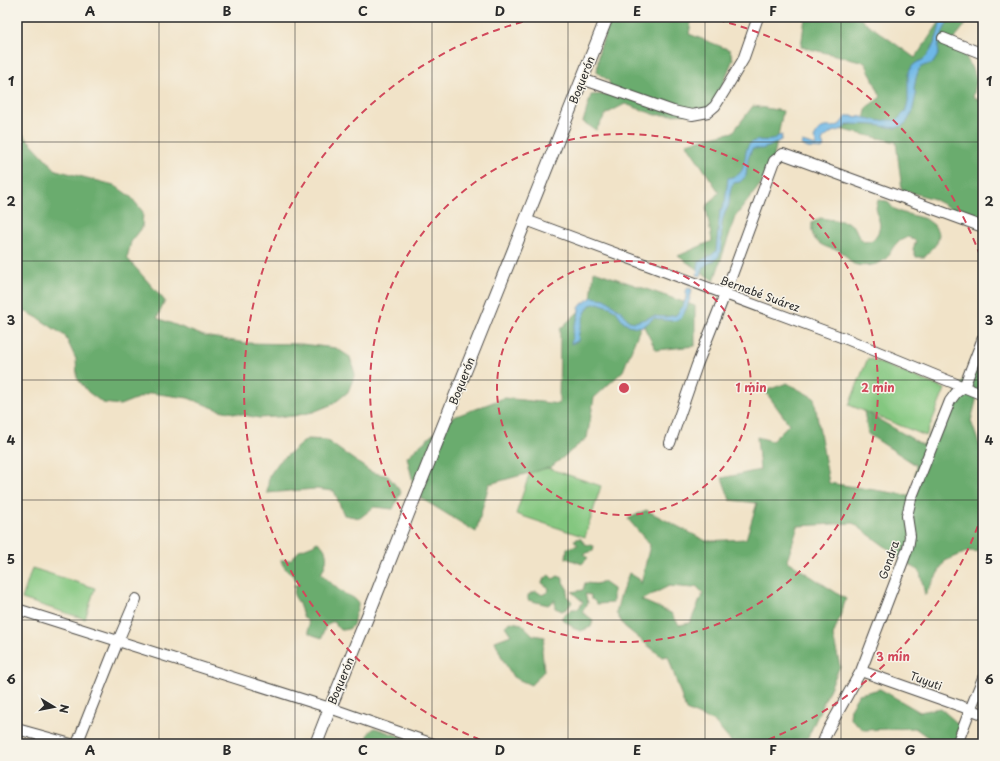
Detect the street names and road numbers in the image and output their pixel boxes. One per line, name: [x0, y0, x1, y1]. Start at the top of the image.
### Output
street label: Boquerón: [564, 53, 599, 106]
street label: Bernabé Suárez: [718, 271, 802, 316]
street label: Boquerón: [444, 354, 479, 407]
street label: Gondra: [874, 538, 903, 581]
street label: Boquerón: [323, 654, 358, 707]
street label: Tuyuti: [908, 667, 945, 694]

